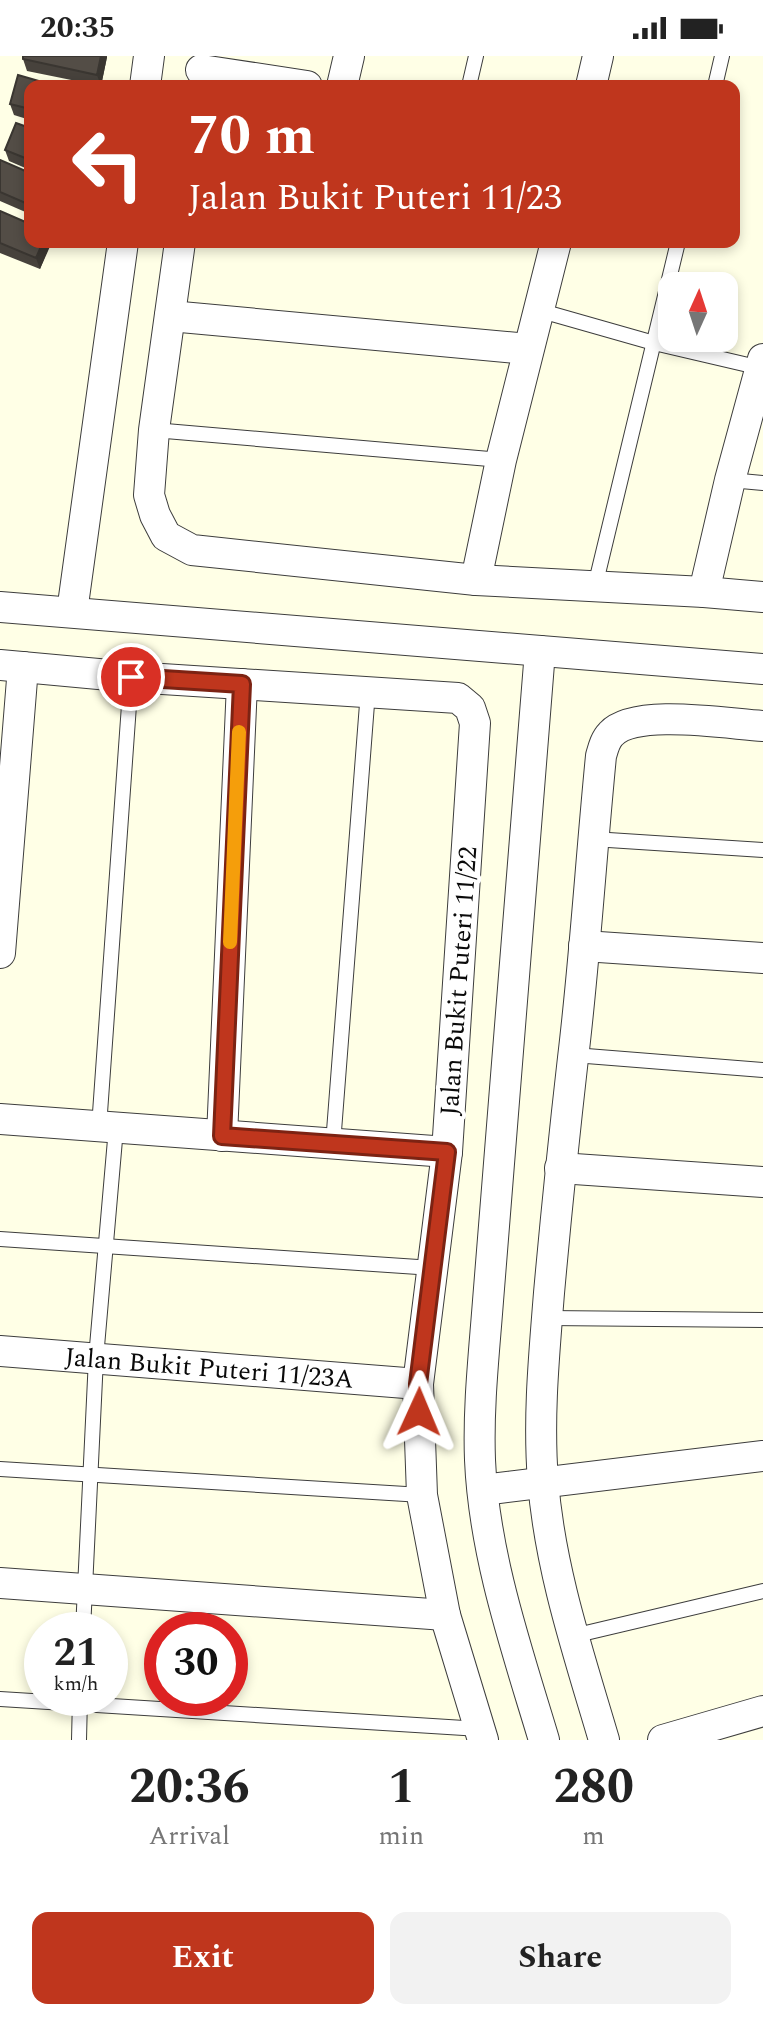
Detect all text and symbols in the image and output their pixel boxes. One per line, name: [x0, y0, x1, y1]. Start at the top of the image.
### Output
text: 20:35: [40, 5, 115, 51]
text: 70 m: [188, 94, 315, 179]
icon: left: [56, 112, 160, 216]
text: Jalan Bukit Puteri 11/23: [188, 171, 562, 226]
north arrow: [658, 272, 738, 352]
map controls: [658, 272, 738, 352]
pin: [97, 643, 165, 711]
icon: arrive: [109, 655, 153, 699]
street label: Jalan Bukit Puteri 11/22: [430, 845, 488, 1117]
street label: Jalan Bukit Puteri 11/23A: [63, 1337, 355, 1400]
position arrow: [377, 1370, 461, 1454]
speed limit sign: 30: [144, 1612, 248, 1716]
text: 21: [54, 1623, 98, 1684]
text: km/h: [54, 1669, 99, 1699]
text: 20:36: [129, 1751, 250, 1824]
text: 1: [388, 1751, 415, 1824]
text: 280: [553, 1751, 634, 1824]
text: Arrival: [149, 1816, 230, 1856]
text: min: [379, 1816, 424, 1856]
text: m: [582, 1816, 605, 1856]
button: Exit: [32, 1912, 374, 2004]
button: Share: [390, 1912, 731, 2004]

